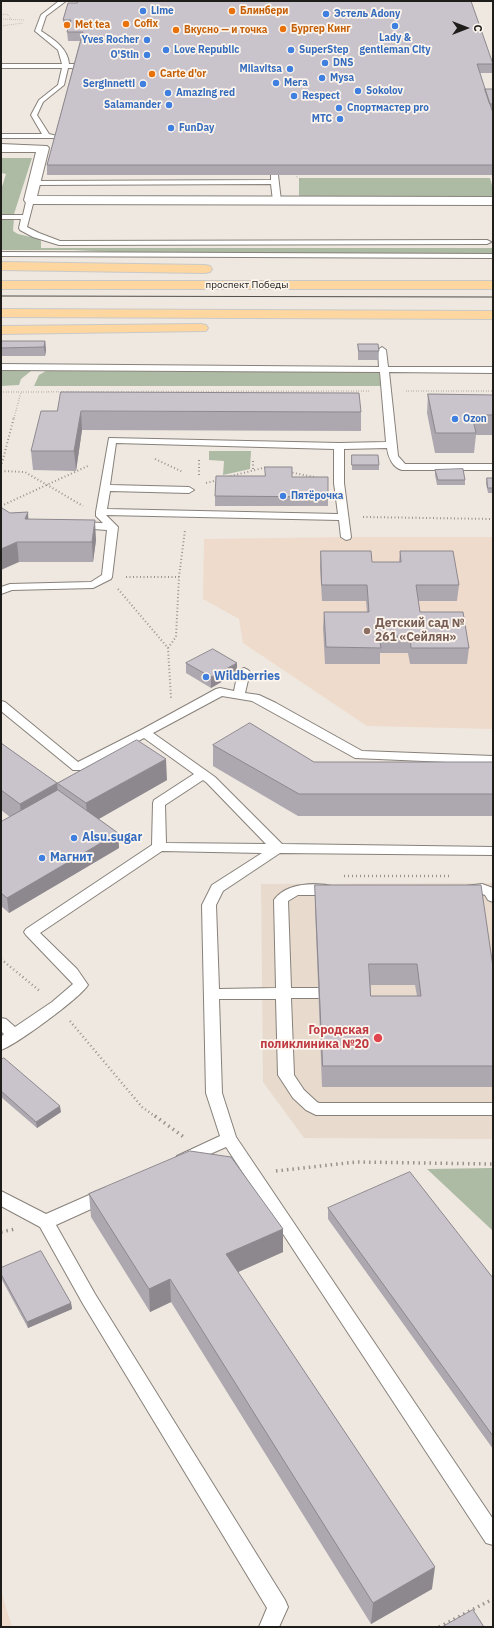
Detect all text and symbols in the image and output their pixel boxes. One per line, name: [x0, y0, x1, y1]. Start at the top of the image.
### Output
place label: Lime: [151, 5, 174, 17]
place label: Блинбери: [240, 5, 288, 17]
marker: Lime: [138, 6, 148, 16]
marker: Блинбери: [227, 6, 237, 16]
place label: Эстель Adony: [334, 8, 400, 20]
north arrow: [446, 8, 486, 48]
marker: Эстель Adony: [321, 9, 331, 19]
place label: Cofix: [134, 18, 158, 30]
place label: Met tea: [75, 19, 110, 31]
marker: Cofix: [121, 19, 131, 29]
marker: Met tea: [62, 20, 72, 30]
marker: Lady & gentleman City: [390, 21, 400, 31]
place label: Бургер Кинг: [291, 23, 351, 35]
place label: Вкусно — и точка: [184, 24, 268, 36]
marker: Бургер Кинг: [278, 24, 288, 34]
text: С: [471, 24, 485, 32]
marker: Вкусно — и точка: [171, 25, 181, 35]
place label: Lady & gentleman City: [359, 32, 431, 56]
place label: Yves Rocher: [82, 34, 139, 46]
marker: Yves Rocher: [142, 35, 152, 45]
place label: Love Republic: [174, 44, 239, 56]
place label: SuperStep: [299, 44, 349, 56]
marker: Love Republic: [161, 45, 171, 55]
marker: SuperStep: [286, 45, 296, 55]
place label: O'Stin: [110, 49, 139, 61]
marker: O'Stin: [142, 50, 152, 60]
place label: DNS: [333, 57, 353, 69]
marker: DNS: [320, 58, 330, 68]
place label: Milavitsa: [240, 63, 282, 75]
marker: Milavitsa: [285, 64, 295, 74]
place label: Carte d'or: [160, 68, 206, 80]
marker: Carte d'or: [147, 69, 157, 79]
place label: Mysa: [330, 72, 354, 84]
marker: Mysa: [317, 73, 327, 83]
place label: Мега: [284, 77, 308, 89]
place label: Serginnetti: [83, 78, 135, 90]
marker: Мега: [271, 78, 281, 88]
marker: Serginnetti: [138, 79, 148, 89]
place label: Sokolov: [366, 85, 403, 97]
marker: Sokolov: [353, 86, 363, 96]
place label: Amazing red: [176, 87, 235, 99]
marker: Amazing red: [163, 88, 173, 98]
place label: Respect: [302, 90, 340, 102]
marker: Respect: [289, 91, 299, 101]
place label: Salamander: [104, 99, 161, 111]
marker: Salamander: [164, 100, 174, 110]
place label: Спортмастер pro: [347, 102, 429, 114]
marker: Спортмастер pro: [334, 103, 344, 113]
place label: МТС: [312, 113, 332, 125]
marker: МТС: [335, 114, 345, 124]
place label: FunDay: [179, 122, 214, 134]
marker: FunDay: [166, 123, 176, 133]
street label: проспект Победы: [206, 279, 288, 291]
place label: Ozon: [463, 413, 487, 425]
marker: Ozon: [450, 414, 460, 424]
place label: Пятёрочка: [291, 490, 343, 502]
marker: Пятёрочка: [278, 491, 288, 501]
place label: Детский сад № 261 «Сейлян»: [375, 617, 465, 645]
marker: Детский сад № 261 «Сейлян»: [362, 626, 372, 636]
place label: Wildberries: [214, 670, 280, 684]
marker: Wildberries: [201, 672, 211, 682]
place label: Alsu.sugar: [82, 831, 142, 845]
marker: Alsu.sugar: [69, 833, 79, 843]
place label: Магнит: [50, 851, 93, 865]
marker: Магнит: [37, 853, 47, 863]
place label: Городская поликлиника №20: [260, 1024, 369, 1052]
marker: Городская поликлиника №20: [372, 1032, 384, 1044]

